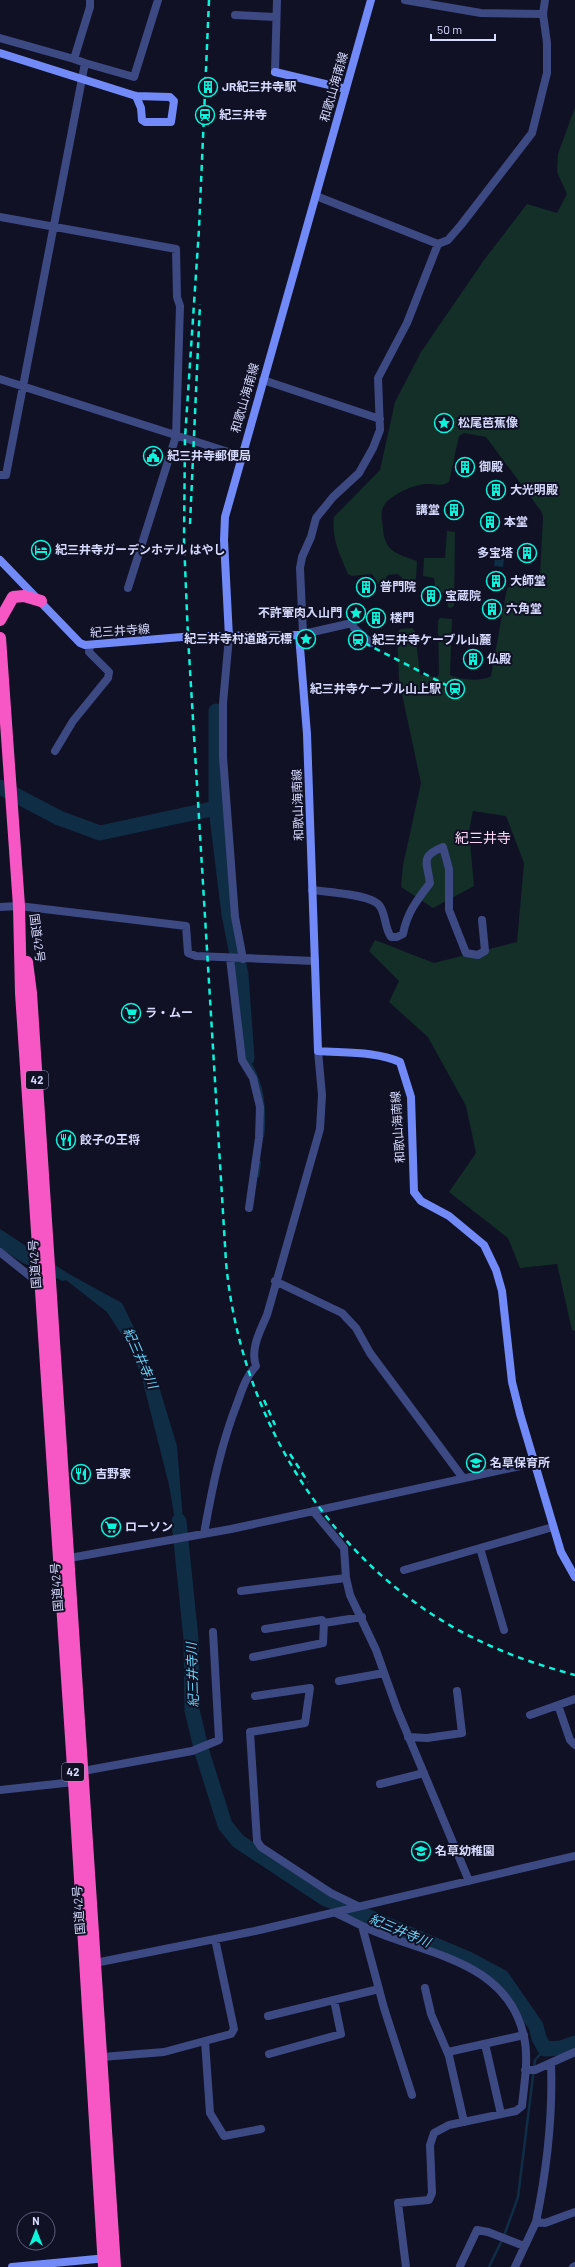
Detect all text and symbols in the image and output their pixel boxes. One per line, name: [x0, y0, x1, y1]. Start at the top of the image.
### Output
scale bar: [431, 16, 495, 42]
text: 50 m: [437, 22, 462, 36]
street label: 和歌山海南線: [316, 50, 350, 123]
building icon: JR紀三井寺駅: [197, 76, 219, 98]
place label: JR紀三井寺駅: [222, 79, 296, 93]
station icon: 紀三井寺: [194, 104, 216, 126]
place label: 紀三井寺: [219, 107, 267, 121]
street label: 和歌山海南線: [227, 361, 261, 434]
place icon: 松尾芭蕉像: [433, 412, 455, 434]
place label: 松尾芭蕉像: [458, 415, 518, 429]
public building icon: 紀三井寺郵便局: [142, 445, 164, 467]
place label: 紀三井寺郵便局: [167, 448, 251, 462]
building icon: 御殿: [454, 456, 476, 478]
place label: 御殿: [479, 459, 503, 473]
building icon: 大光明殿: [485, 479, 507, 501]
place label: 大光明殿: [510, 482, 558, 496]
building icon: 講堂: [443, 499, 465, 521]
place label: 講堂: [416, 502, 440, 516]
building icon: 本堂: [479, 511, 501, 533]
place label: 本堂: [504, 514, 528, 528]
hotel icon: 紀三井寺ガーデンホテル はやし: [30, 539, 52, 561]
place label: 紀三井寺ガーデンホテル はやし: [55, 542, 225, 556]
building icon: 多宝塔: [516, 542, 538, 564]
place label: 多宝塔: [477, 545, 513, 559]
building icon: 大師堂: [485, 570, 507, 592]
place label: 大師堂: [510, 573, 546, 587]
building icon: 普門院: [355, 576, 377, 598]
place label: 普門院: [380, 579, 416, 593]
building icon: 宝蔵院: [420, 585, 442, 607]
place label: 宝蔵院: [445, 588, 481, 602]
building icon: 六角堂: [481, 598, 503, 620]
place label: 六角堂: [506, 601, 542, 615]
place icon: 不許葷肉入山門: [345, 602, 367, 624]
place label: 不許葷肉入山門: [258, 605, 342, 619]
building icon: 楼門: [365, 607, 387, 629]
place label: 楼門: [390, 610, 414, 624]
street label: 紀三井寺線: [90, 621, 150, 639]
place icon: 紀三井寺村道路元標: [295, 628, 317, 650]
station icon: 紀三井寺ケーブル山麓: [347, 629, 369, 651]
place label: 紀三井寺村道路元標: [184, 631, 292, 645]
place label: 紀三井寺ケーブル山麓: [372, 632, 491, 646]
building icon: 仏殿: [462, 648, 484, 670]
place label: 仏殿: [487, 651, 511, 665]
station icon: 紀三井寺ケーブル山上駅: [444, 678, 466, 700]
place label: 紀三井寺ケーブル山上駅: [310, 681, 441, 695]
street label: 和歌山海南線: [289, 769, 305, 841]
district label: 紀三井寺: [455, 829, 511, 846]
street label: 国道42号: [28, 913, 48, 963]
supermarket icon: ラ・ムー: [120, 1002, 142, 1024]
place label: ラ・ムー: [145, 1005, 193, 1019]
road number: 42: [26, 1071, 48, 1089]
street label: 和歌山海南線: [388, 1091, 406, 1163]
restaurant icon: 餃子の王将: [55, 1129, 77, 1151]
place label: 餃子の王将: [79, 1132, 140, 1146]
street label: 国道42号: [25, 1239, 43, 1289]
water label: 紀三井寺川: [120, 1325, 162, 1393]
school or university icon: 名草保育所: [465, 1452, 487, 1474]
place label: 名草保育所: [490, 1455, 550, 1469]
restaurant icon: 吉野家: [70, 1463, 92, 1485]
place label: 吉野家: [95, 1466, 131, 1480]
supermarket icon: ローソン: [100, 1516, 122, 1538]
place label: ローソン: [125, 1519, 173, 1533]
street label: 国道42号: [47, 1562, 65, 1612]
water label: 紀三井寺川: [183, 1640, 201, 1708]
road number: 42: [62, 1763, 84, 1781]
school or university icon: 名草幼稚園: [410, 1840, 432, 1862]
place label: 名草幼稚園: [435, 1843, 495, 1857]
street label: 国道42号: [69, 1885, 87, 1935]
water label: 紀三井寺川: [367, 1910, 435, 1951]
north arrow: [16, 2211, 56, 2251]
text: N: [32, 2214, 40, 2227]

